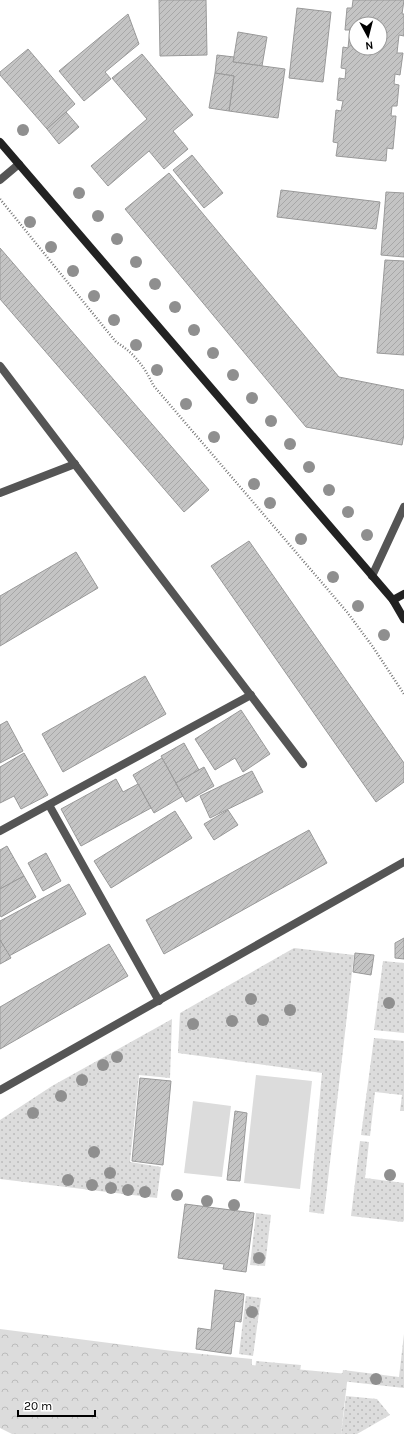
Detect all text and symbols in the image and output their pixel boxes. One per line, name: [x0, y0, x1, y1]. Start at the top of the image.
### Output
north arrow: [348, 16, 388, 56]
text: N: [364, 38, 374, 52]
scale bar: [18, 1392, 95, 1418]
text: 20 m: [24, 1399, 52, 1413]

